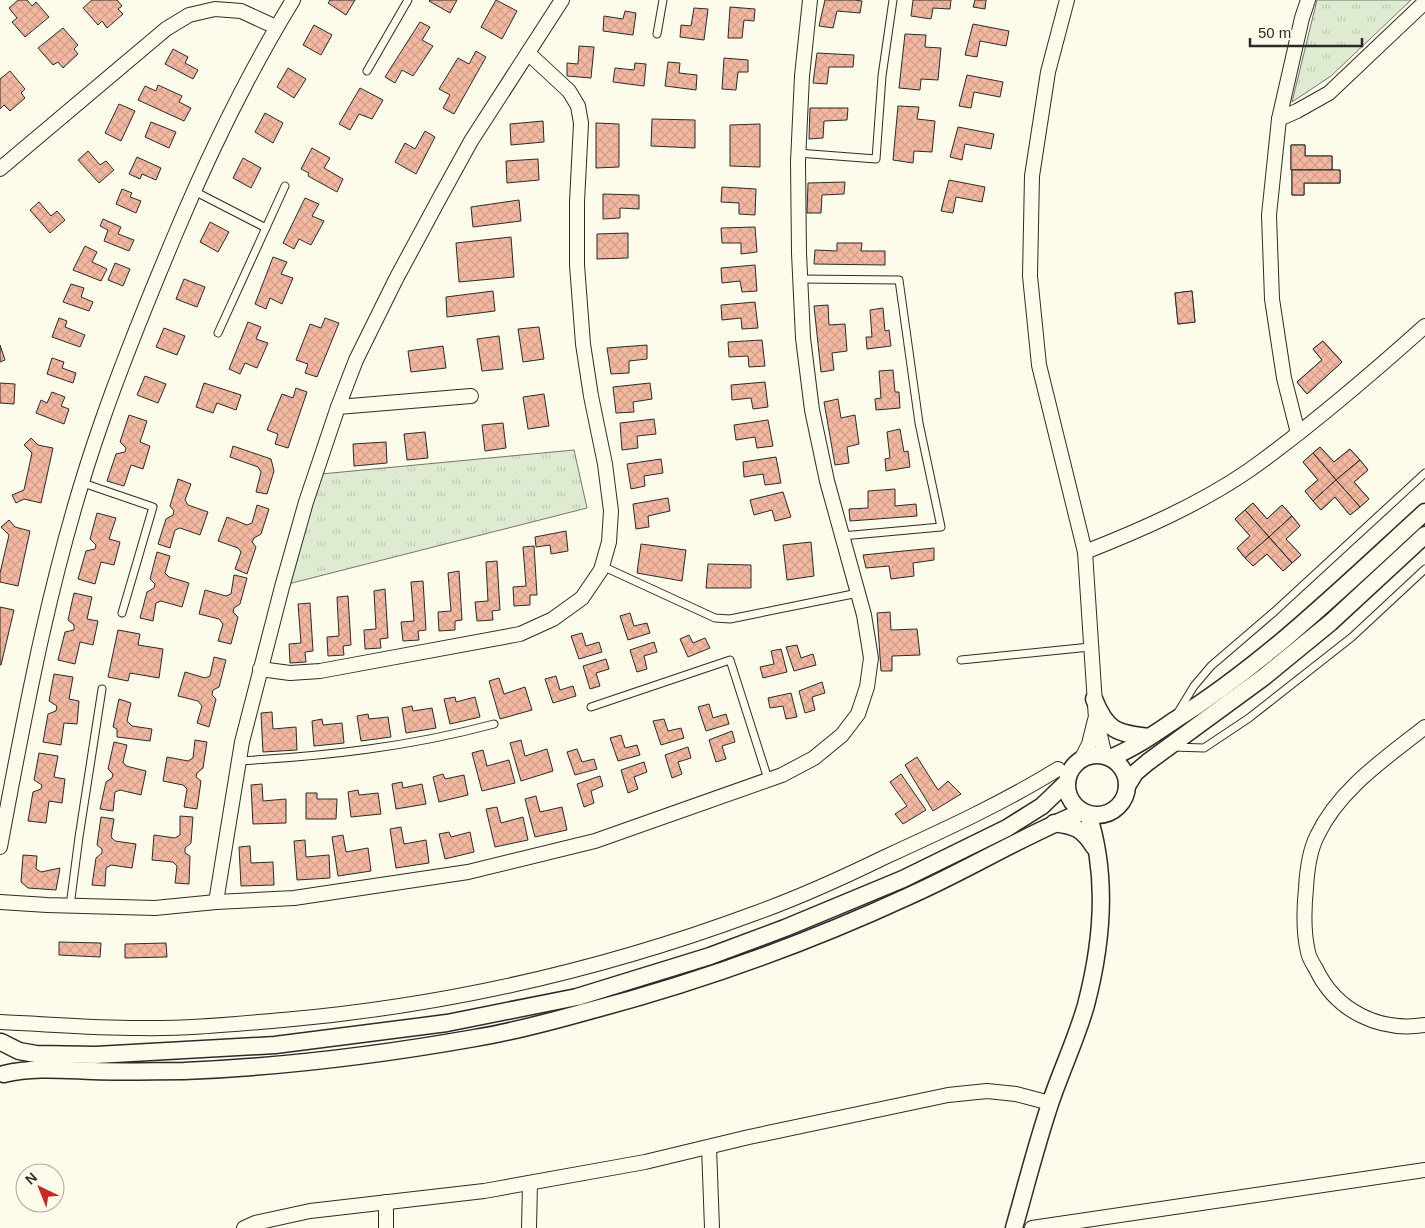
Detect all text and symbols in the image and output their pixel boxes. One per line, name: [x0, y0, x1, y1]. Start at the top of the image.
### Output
scale bar: [1250, 15, 1362, 47]
text: 50 m: [1258, 24, 1291, 41]
north arrow: [15, 1163, 65, 1213]
text: N: [22, 1169, 40, 1188]

